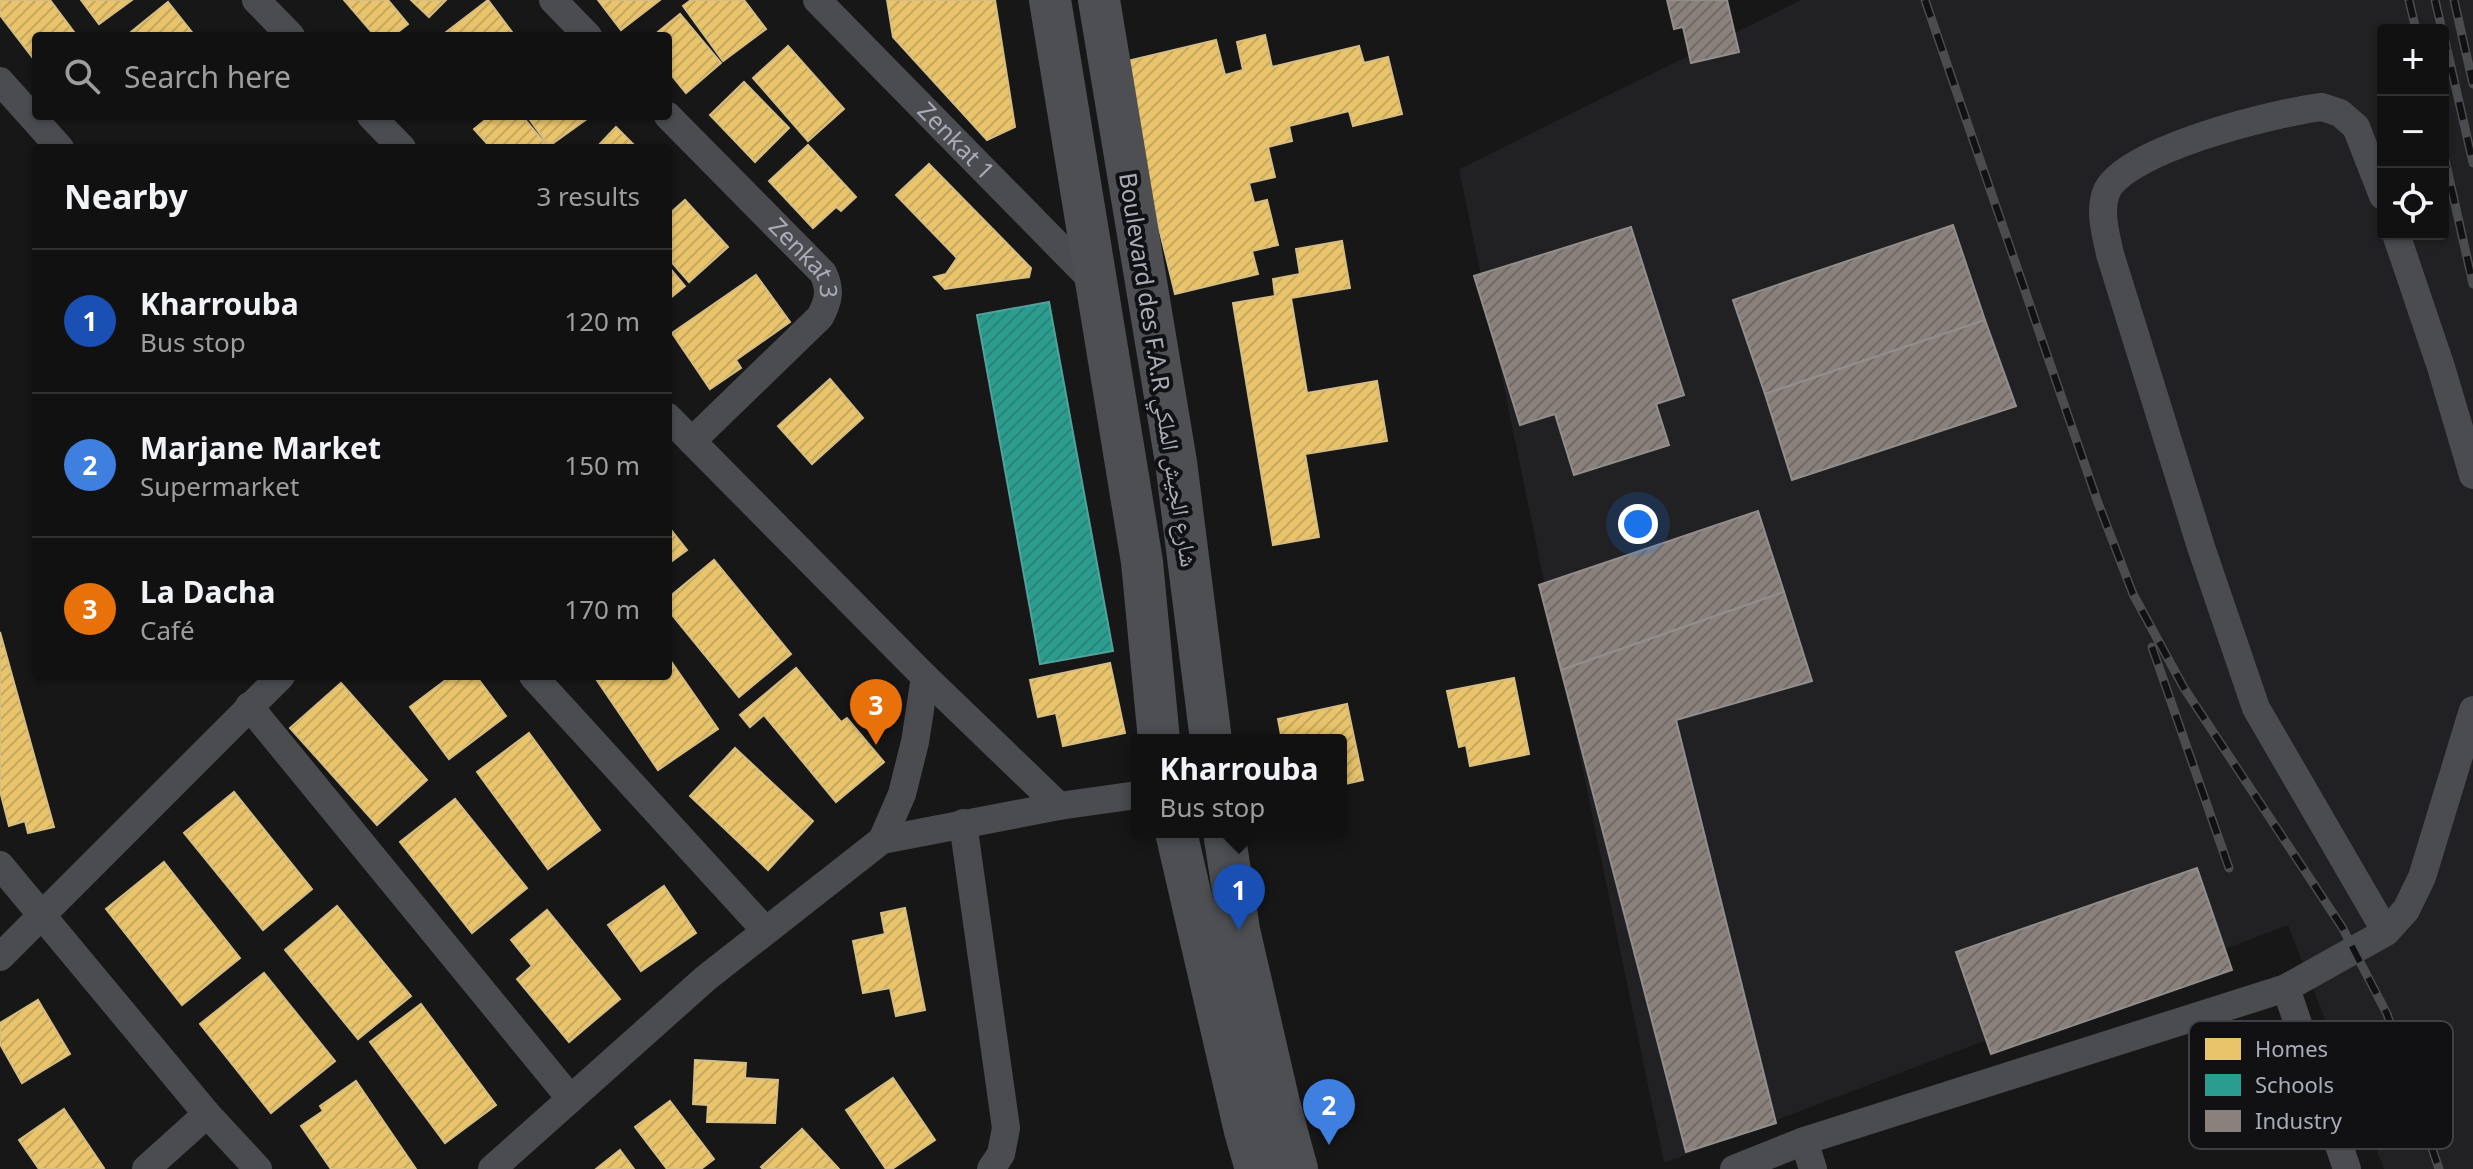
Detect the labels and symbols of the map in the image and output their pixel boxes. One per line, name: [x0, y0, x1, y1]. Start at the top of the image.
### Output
street label: Zenkat 1: [911, 94, 1003, 186]
street label: Boulevard des F.A.R شارع الجيش الملكي: [1108, 170, 1207, 570]
street label: Zenkat 3: [762, 210, 846, 299]
your location: [1618, 504, 1658, 544]
pin: 3: [850, 679, 902, 745]
pin: 1: [1213, 864, 1265, 930]
legend: [2189, 1021, 2453, 1149]
text: Homes: [2255, 1033, 2328, 1063]
text: Schools: [2255, 1069, 2334, 1099]
pin: 2: [1303, 1079, 1355, 1145]
text: Industry: [2255, 1105, 2343, 1135]

